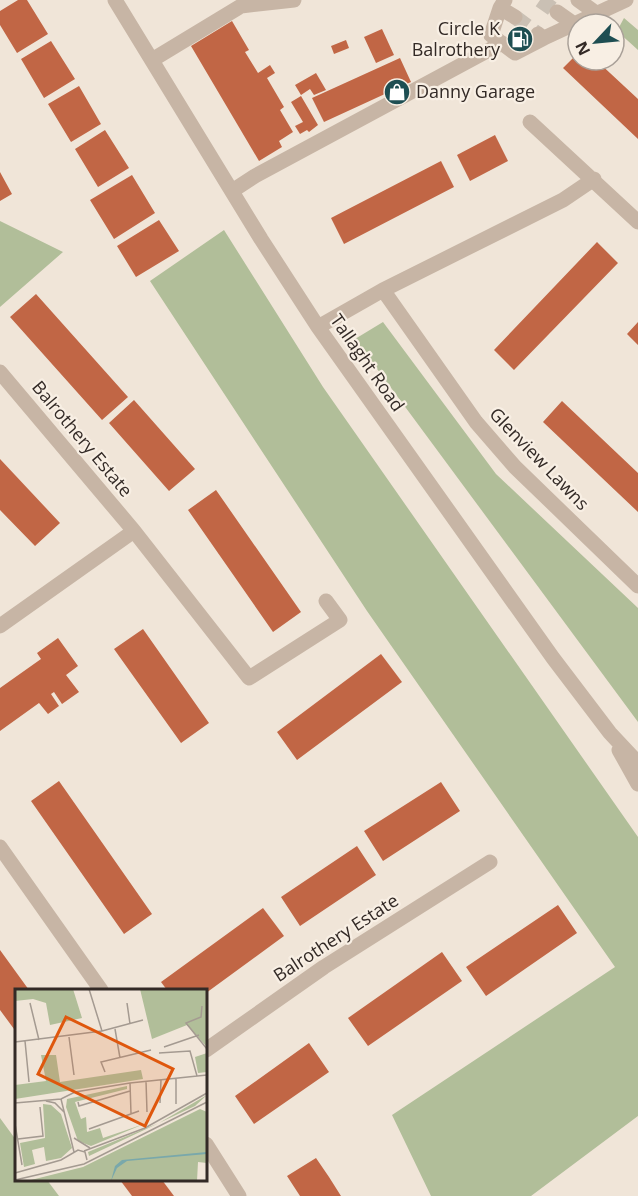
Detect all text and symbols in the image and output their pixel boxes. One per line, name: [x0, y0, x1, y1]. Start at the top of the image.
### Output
north arrow: [566, 12, 626, 72]
place label: Circle K Balrothery: [412, 16, 501, 61]
fuel station icon: Circle K Balrothery: [505, 24, 535, 54]
text: N: [570, 38, 595, 59]
shop icon: Danny Garage: [382, 77, 412, 107]
place label: Danny Garage: [416, 79, 535, 103]
street label: Tallaght Road: [325, 309, 410, 416]
street label: Balrothery Estate: [27, 375, 138, 501]
street label: Glenview Lawns: [485, 402, 595, 515]
street label: Balrothery Estate: [268, 888, 403, 987]
inset map: [15, 989, 207, 1181]

